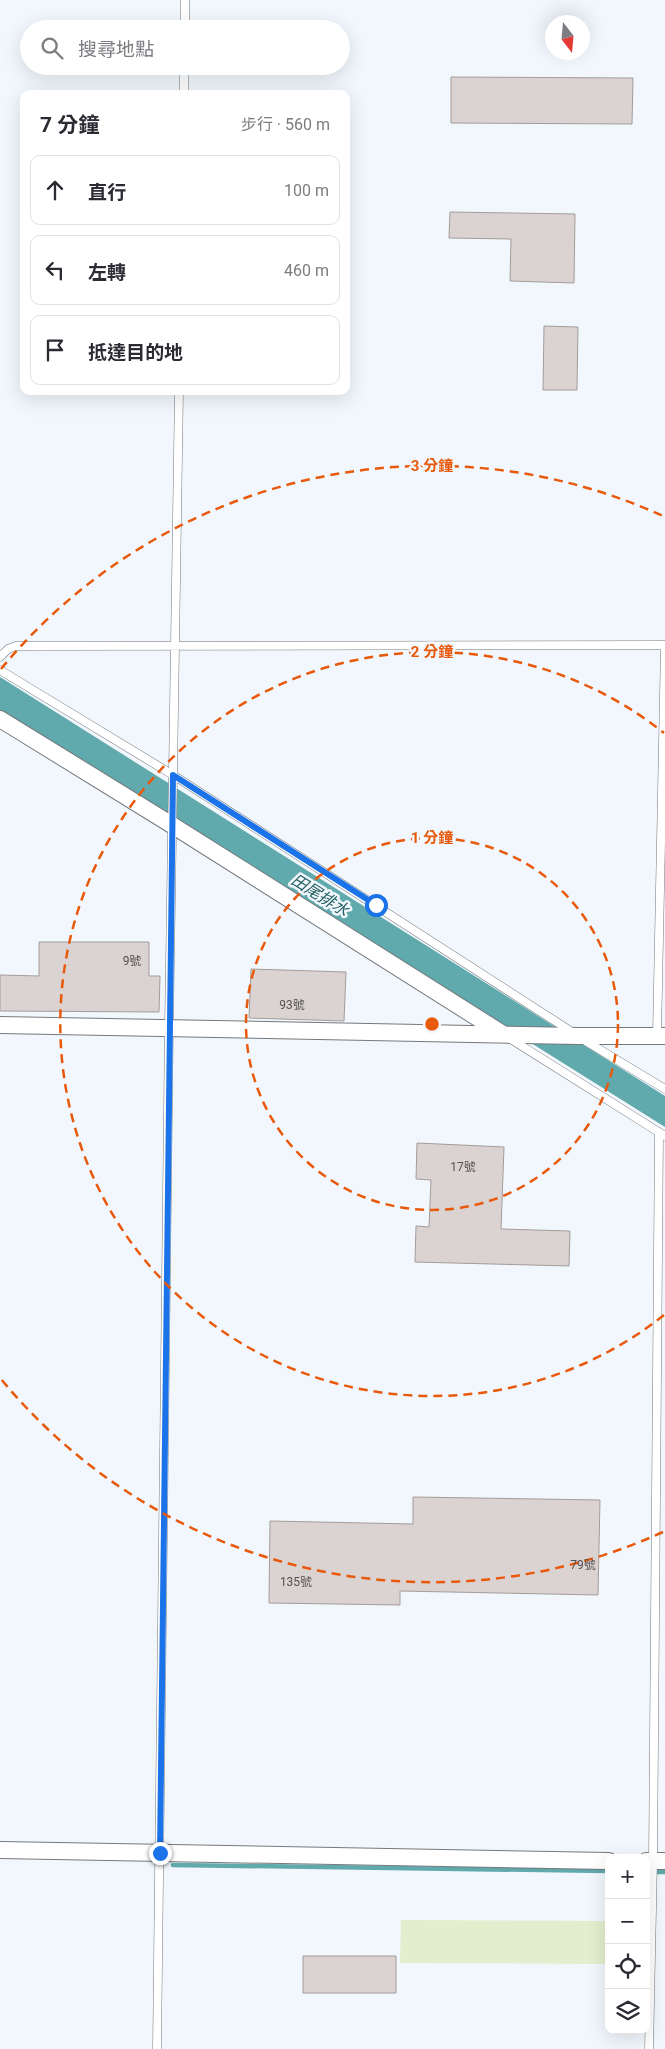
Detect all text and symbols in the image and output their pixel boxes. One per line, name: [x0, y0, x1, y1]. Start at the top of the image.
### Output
north arrow: [545, 15, 590, 60]
search box: [20, 20, 350, 75]
icon: search: [38, 34, 66, 62]
text: 搜尋地點: [78, 38, 154, 61]
text: 7 分鐘: [40, 113, 99, 137]
text: 步行 · 560 m: [241, 115, 330, 134]
icon: ahead: [41, 176, 69, 204]
text: 直行: [88, 181, 126, 204]
text: 100 m: [284, 181, 329, 200]
icon: left: [41, 256, 69, 284]
text: 左轉: [88, 261, 126, 284]
text: 460 m: [284, 261, 329, 280]
icon: arrive: [41, 336, 69, 364]
text: 抵達目的地: [88, 341, 183, 364]
text: 3 分鐘: [411, 457, 453, 475]
text: 2 分鐘: [411, 643, 453, 661]
text: 1 分鐘: [411, 829, 453, 847]
water label: 田尾排水: [288, 870, 353, 921]
route start: [365, 894, 388, 917]
house number: 9號: [123, 954, 141, 968]
house number: 93號: [279, 998, 305, 1012]
centre of rings: [423, 1015, 441, 1033]
house number: 17號: [450, 1160, 476, 1174]
house number: 79號: [570, 1558, 596, 1572]
house number: 135號: [280, 1575, 312, 1589]
route end: [149, 1842, 172, 1865]
map controls: [605, 1854, 650, 2034]
button: +: [605, 1854, 650, 1899]
button: −: [605, 1899, 650, 1944]
button: locate: [605, 1944, 650, 1989]
button: layers: [605, 1989, 650, 2034]

